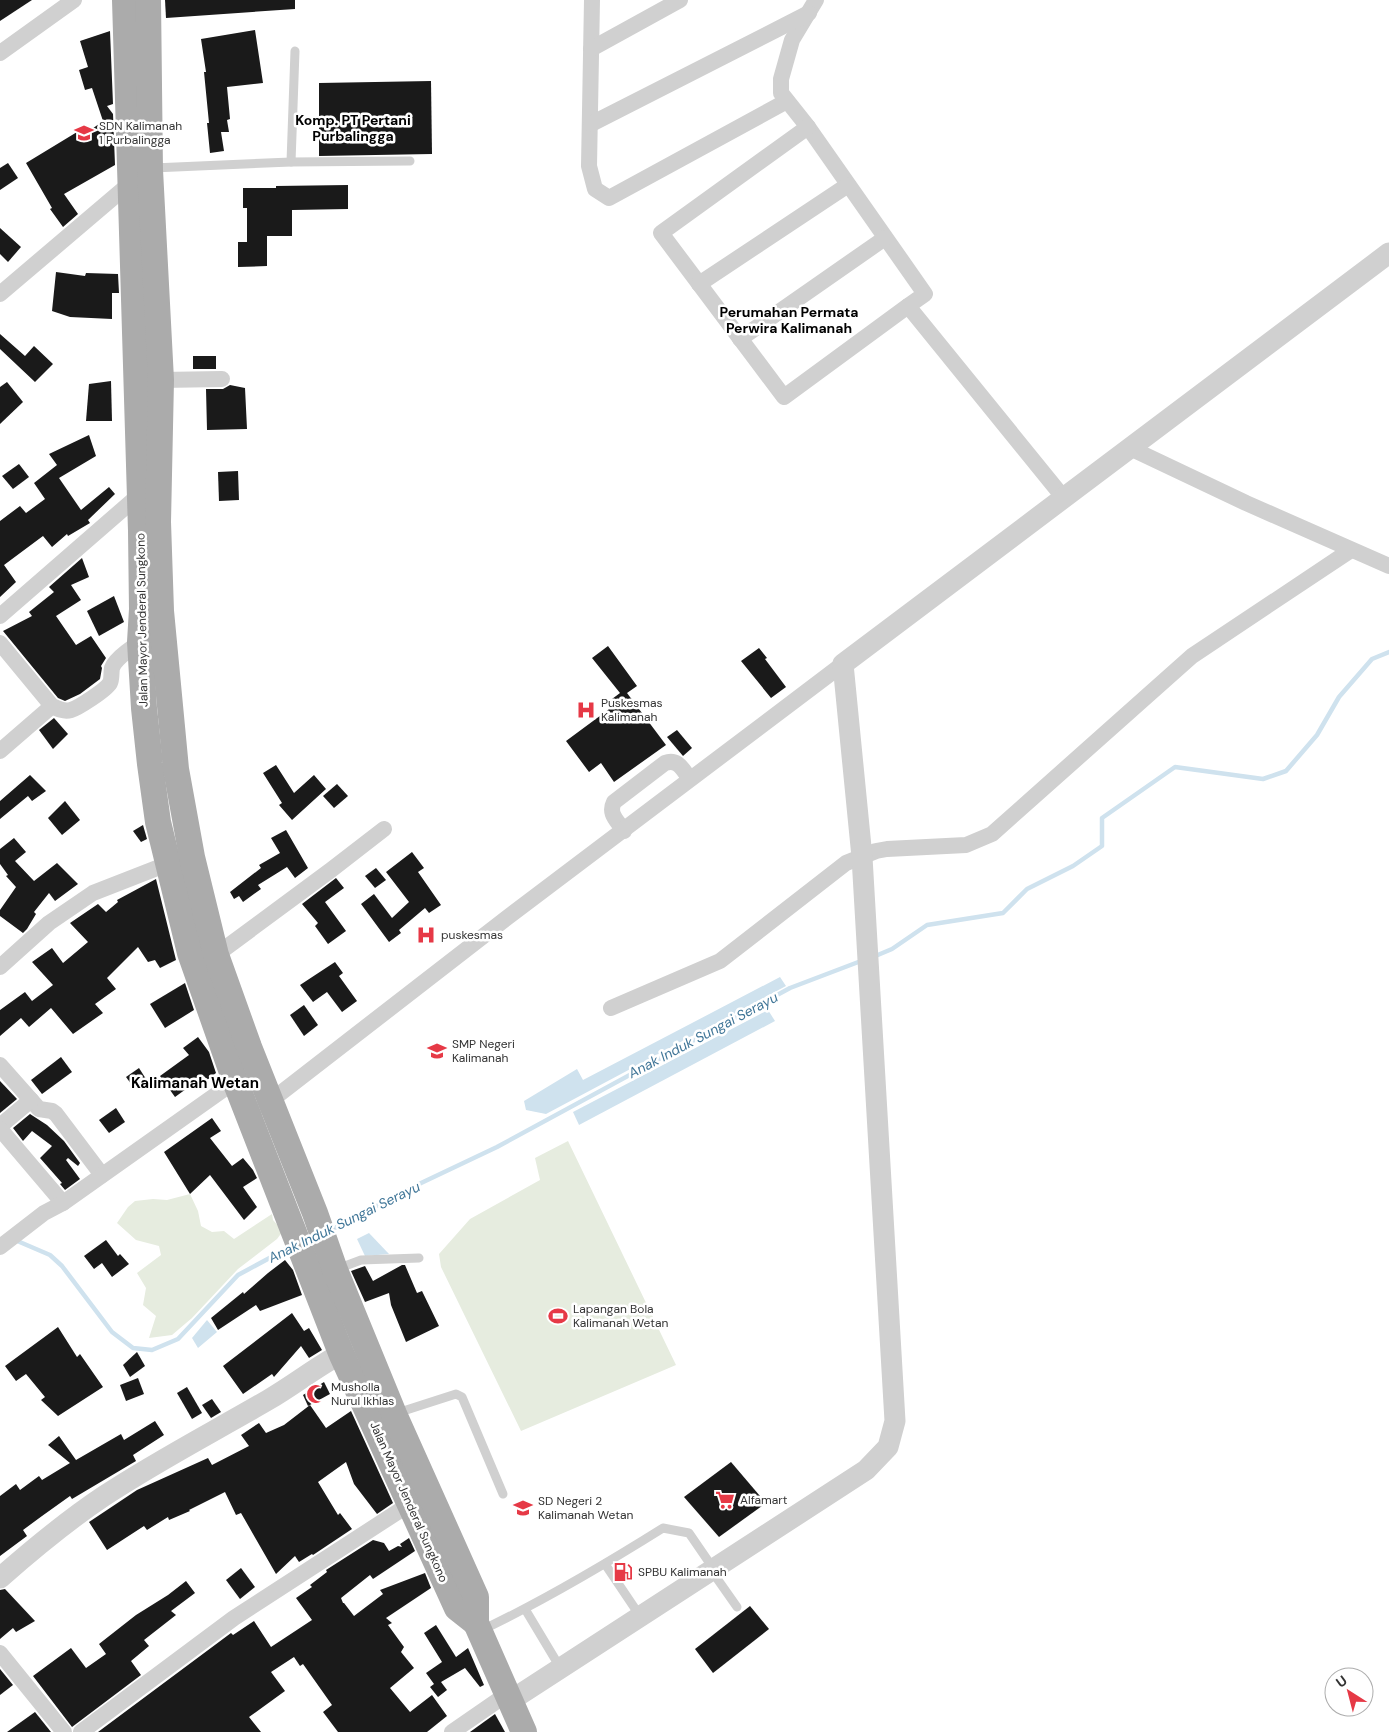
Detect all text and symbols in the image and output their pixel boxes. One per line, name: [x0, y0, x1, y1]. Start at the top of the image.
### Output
district label: Komp. PT Pertani Purbalingga: [295, 111, 411, 145]
place label: SDN Kalimanah 1 Purbalingga: [99, 118, 182, 148]
school or university icon: SDN Kalimanah 1 Purbalingga: [73, 122, 95, 144]
district label: Perumahan Permata Perwira Kalimanah: [719, 303, 859, 337]
street label: Jalan Mayor Jenderal Sungkono: [132, 533, 152, 707]
place label: Puskesmas Kalimanah: [601, 695, 663, 725]
hospital icon: Puskesmas Kalimanah: [575, 699, 597, 721]
hospital icon: puskesmas: [415, 924, 437, 946]
place label: puskesmas: [441, 927, 503, 943]
water label: Anak Induk Sungai Serayu: [624, 988, 781, 1083]
place label: SMP Negeri Kalimanah: [452, 1036, 515, 1066]
school or university icon: SMP Negeri Kalimanah: [426, 1040, 448, 1062]
district label: Kalimanah Wetan: [131, 1073, 259, 1093]
water label: Anak Induk Sungai Serayu: [264, 1177, 423, 1267]
place label: Lapangan Bola Kalimanah Wetan: [573, 1301, 668, 1331]
sports icon: Lapangan Bola Kalimanah Wetan: [547, 1305, 569, 1327]
place label: Musholla Nurul Ikhlas: [331, 1379, 394, 1409]
mosque icon: Musholla Nurul Ikhlas: [305, 1383, 327, 1405]
street label: Jalan Mayor Jenderal Sungkono: [366, 1419, 452, 1585]
supermarket icon: Alfamart: [714, 1489, 736, 1511]
place label: Alfamart: [740, 1492, 788, 1508]
place label: SD Negeri 2 Kalimanah Wetan: [538, 1493, 633, 1523]
school or university icon: SD Negeri 2 Kalimanah Wetan: [512, 1497, 534, 1519]
fuel station icon: SPBU Kalimanah: [612, 1561, 634, 1583]
place label: SPBU Kalimanah: [638, 1564, 727, 1580]
north arrow: [1324, 1667, 1374, 1717]
text: U: [1332, 1671, 1351, 1692]

